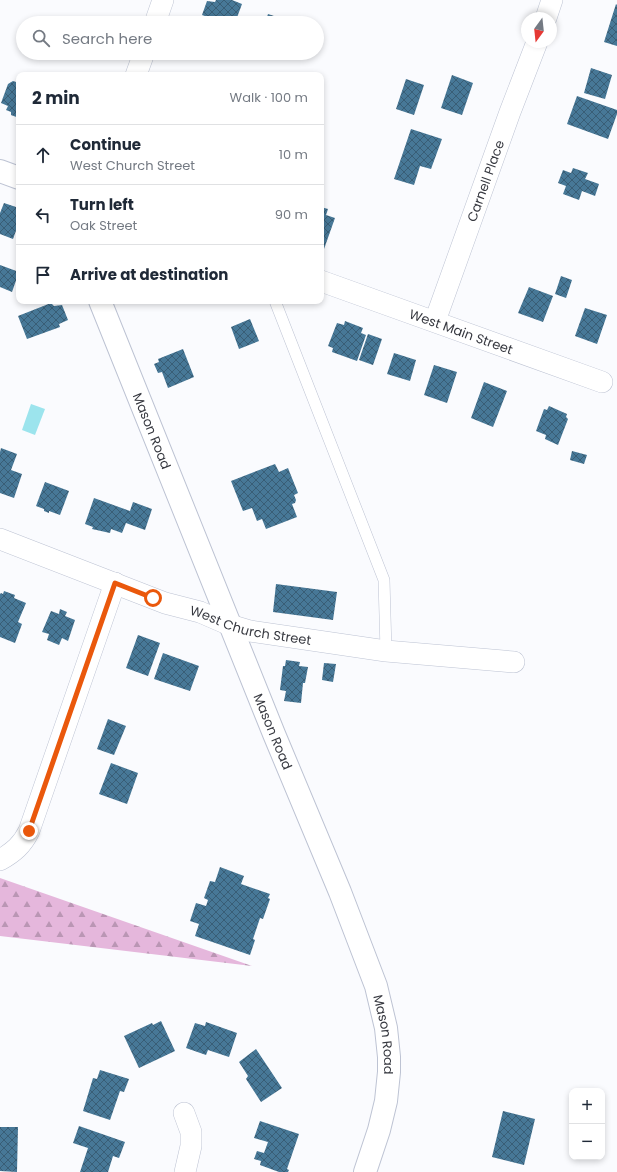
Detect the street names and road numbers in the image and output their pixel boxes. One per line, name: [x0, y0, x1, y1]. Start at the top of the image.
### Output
street label: Carnell Place: [462, 137, 509, 224]
street label: West Main Street: [407, 304, 516, 359]
street label: Mason Road: [128, 390, 176, 472]
street label: West Church Street: [188, 600, 313, 649]
street label: Mason Road: [249, 691, 297, 772]
street label: Mason Road: [369, 993, 399, 1075]

